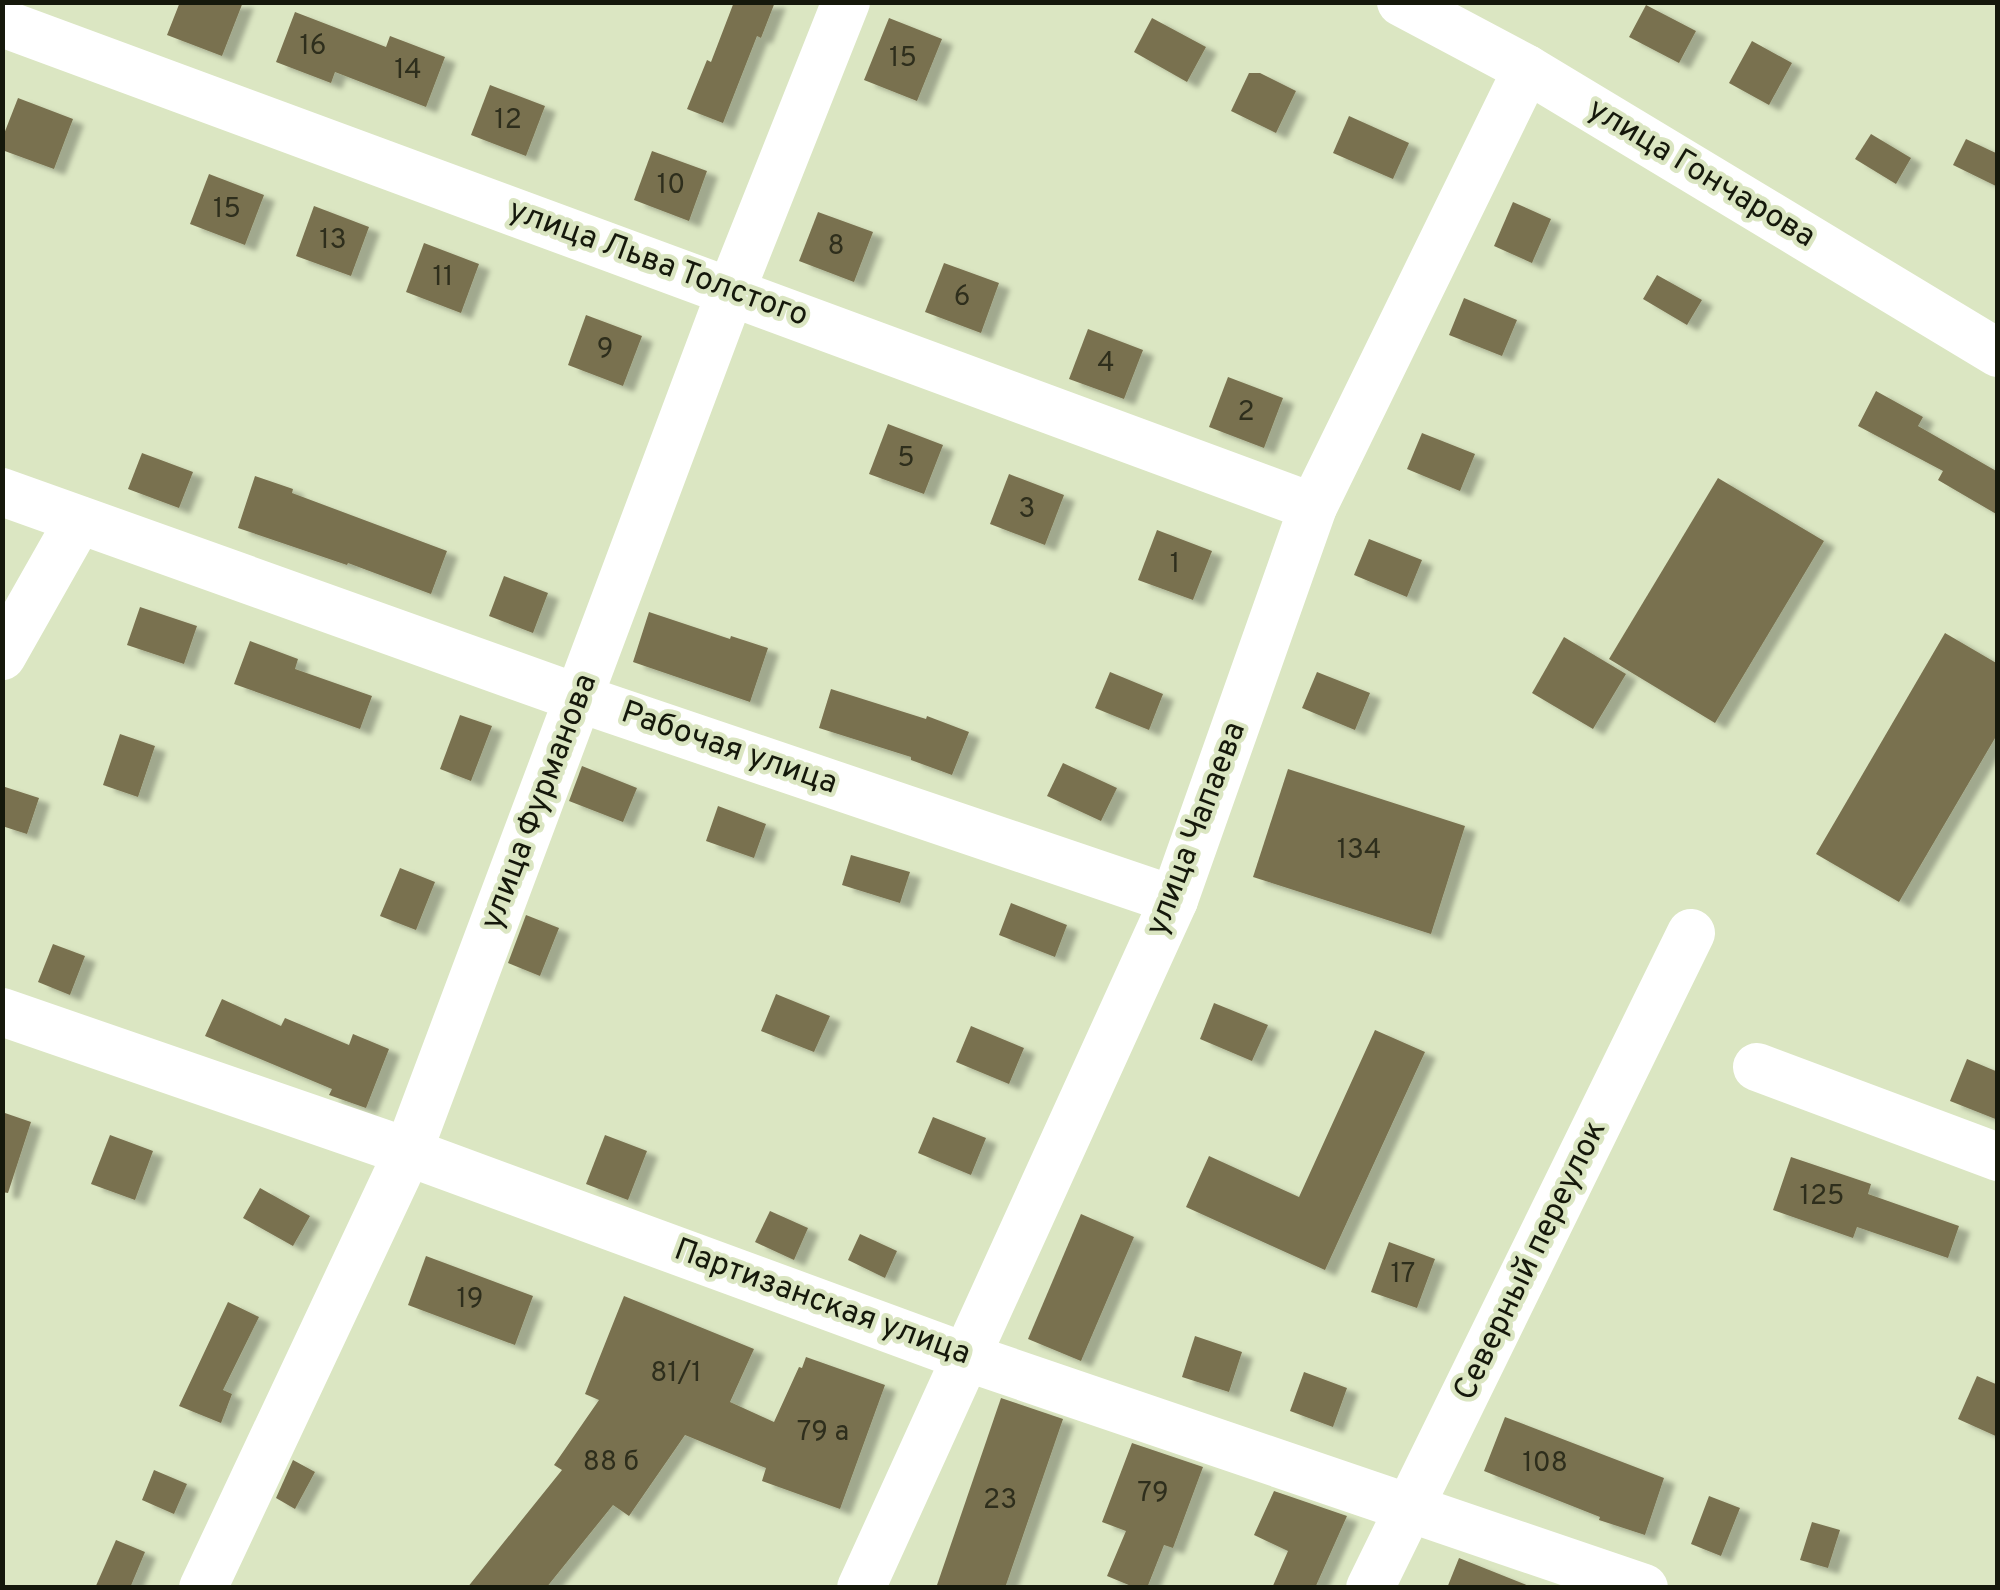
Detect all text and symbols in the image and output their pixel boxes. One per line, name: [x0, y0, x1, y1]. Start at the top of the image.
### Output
house number: 16: [299, 29, 327, 65]
house number: 15: [889, 41, 917, 77]
house number: 14: [394, 53, 422, 89]
street label: улица Гончарова: [1580, 90, 1822, 258]
house number: 12: [494, 103, 522, 139]
house number: 10: [657, 168, 685, 204]
street label: улица Льва Толстого: [503, 191, 813, 337]
house number: 15: [213, 192, 241, 228]
house number: 13: [319, 223, 347, 259]
house number: 8: [827, 229, 845, 265]
house number: 11: [433, 260, 453, 296]
house number: 6: [954, 280, 970, 316]
house number: 9: [597, 332, 613, 368]
house number: 4: [1097, 346, 1115, 382]
house number: 2: [1237, 395, 1255, 431]
house number: 5: [897, 441, 915, 477]
house number: 3: [1019, 492, 1035, 528]
house number: 1: [1170, 547, 1180, 583]
street label: улица Фурманова: [473, 668, 607, 936]
street label: Рабочая улица: [616, 693, 842, 805]
street label: улица Чапаева: [1138, 716, 1256, 942]
house number: 134: [1337, 833, 1381, 869]
street label: Северный переулок: [1446, 1114, 1616, 1408]
house number: 125: [1800, 1179, 1844, 1215]
street label: Партизанская улица: [668, 1231, 976, 1375]
house number: 17: [1391, 1257, 1415, 1293]
house number: 19: [456, 1282, 484, 1318]
house number: 81/1: [650, 1356, 702, 1392]
house number: 79 а: [797, 1415, 849, 1451]
house number: 88 б: [583, 1445, 639, 1481]
house number: 108: [1522, 1446, 1568, 1482]
house number: 79: [1137, 1476, 1169, 1512]
house number: 23: [983, 1483, 1017, 1519]

